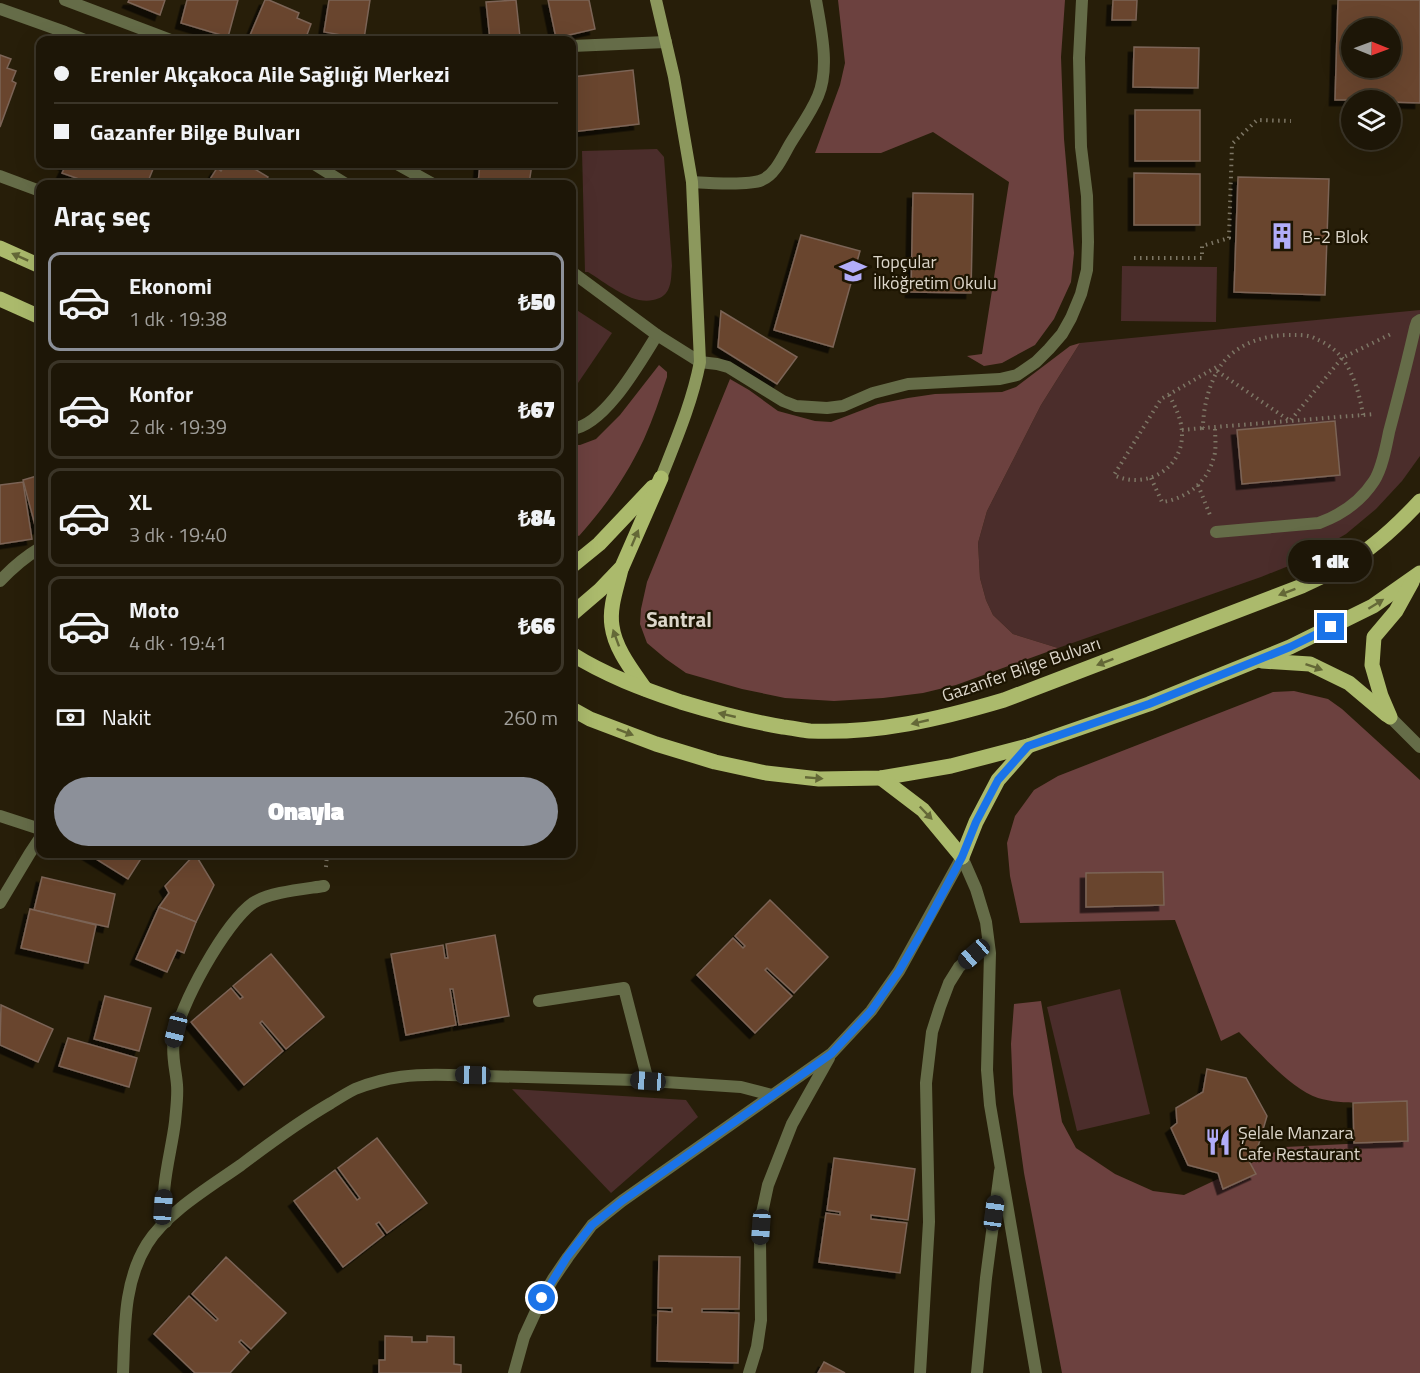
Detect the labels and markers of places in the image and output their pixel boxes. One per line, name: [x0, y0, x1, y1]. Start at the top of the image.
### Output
building icon: B-2 Blok: [1267, 221, 1297, 251]
place label: B-2 Blok: [1302, 223, 1369, 250]
place label: Topçular İlköğretim Okulu: [873, 248, 997, 296]
school or university icon: Topçular İlköğretim Okulu: [838, 256, 868, 286]
place label: Şelale Manzara Cafe Restaurant: [1238, 1119, 1361, 1167]
restaurant icon: Şelale Manzara Cafe Restaurant: [1203, 1127, 1233, 1157]

